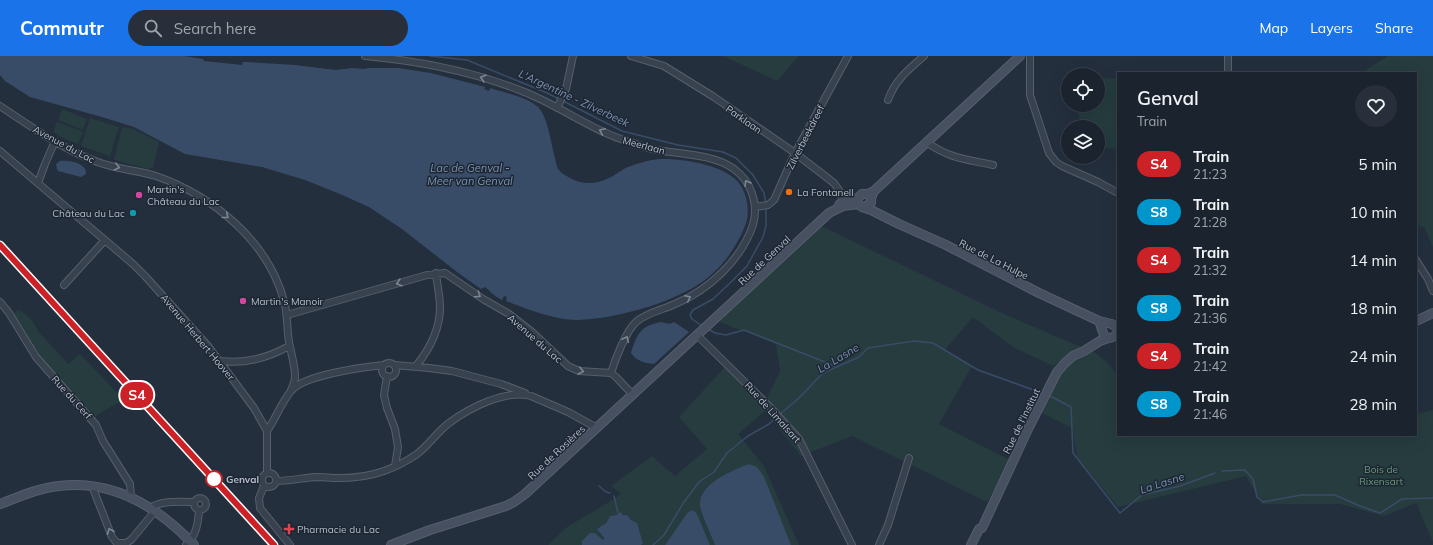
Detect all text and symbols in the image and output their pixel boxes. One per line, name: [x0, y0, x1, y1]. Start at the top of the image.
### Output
search box: [128, 10, 408, 46]
text: Commutr: [20, 16, 104, 40]
icon: search: [142, 17, 164, 39]
text: Search here: [174, 19, 256, 38]
text: Map: [1259, 19, 1288, 37]
text: Layers: [1310, 19, 1353, 37]
text: Share: [1375, 19, 1413, 37]
water label: L'Argentine - Zilverbeek: [516, 66, 632, 130]
map controls: [1061, 68, 1105, 164]
button: locate: [1061, 68, 1105, 112]
one-way arrow: [480, 74, 487, 83]
button: heart: [1355, 85, 1397, 127]
text: Genval: [1137, 86, 1199, 110]
street label: Parklaan: [723, 102, 764, 137]
street label: Zilverbeekdreef: [784, 102, 828, 172]
text: Train: [1137, 113, 1167, 129]
button: layers: [1061, 120, 1105, 164]
street label: Avenue du Lac: [31, 123, 97, 166]
one-way arrow: [598, 128, 606, 136]
street label: Meerlaan: [621, 134, 667, 157]
text: Train: [1193, 147, 1229, 166]
text: S4: [1150, 155, 1168, 173]
text: 5 min: [1359, 155, 1397, 174]
water label: Lac de Genval - Meer van Genval: [427, 161, 513, 188]
one-way arrow: [113, 163, 120, 171]
text: 21:23: [1193, 166, 1227, 182]
one-way arrow: [744, 180, 751, 187]
place label: Martin's Château du Lac: [147, 183, 220, 208]
place label: La Fontanell: [797, 186, 854, 199]
marker: La Fontanell: [784, 187, 794, 197]
marker: Martin's Château du Lac: [134, 190, 144, 200]
text: Train: [1193, 195, 1229, 214]
text: S8: [1150, 203, 1168, 221]
text: 10 min: [1350, 203, 1397, 222]
place label: Château du Lac: [52, 207, 125, 220]
marker: Château du Lac: [128, 208, 138, 218]
one-way arrow: [221, 211, 228, 218]
text: 21:28: [1193, 214, 1227, 230]
street label: Rue de Genval: [735, 233, 793, 288]
street label: Rue de La Hulpe: [957, 236, 1031, 283]
text: Train: [1193, 243, 1229, 262]
text: S4: [1150, 251, 1168, 269]
text: 14 min: [1350, 251, 1397, 270]
text: 21:32: [1193, 262, 1227, 278]
one-way arrow: [396, 278, 403, 287]
one-way arrow: [473, 290, 480, 297]
street label: Avenue Herbert Hoover: [158, 291, 238, 384]
text: Train: [1193, 291, 1229, 310]
place label: Martin's Manoir: [251, 295, 324, 308]
one-way arrow: [683, 295, 691, 303]
marker: Martin's Manoir: [238, 296, 248, 306]
text: S8: [1150, 299, 1168, 317]
text: 18 min: [1350, 299, 1397, 318]
text: 21:36: [1193, 310, 1227, 326]
street label: Avenue du Lac: [505, 311, 565, 366]
one-way arrow: [621, 335, 629, 343]
text: Train: [1193, 339, 1229, 358]
water label: La Lasne: [815, 340, 861, 376]
text: S4: [1150, 347, 1168, 365]
text: 24 min: [1350, 347, 1397, 366]
text: 21:42: [1193, 358, 1227, 374]
one-way arrow: [578, 366, 585, 374]
street label: Rue du Cerf: [49, 373, 95, 422]
street label: Rue de Limalsart: [742, 379, 804, 446]
line badge: S4: [119, 382, 155, 408]
text: S4: [128, 386, 146, 404]
street label: Rue de l'Institut: [1000, 386, 1043, 456]
text: Train: [1193, 387, 1229, 406]
text: S8: [1150, 395, 1168, 413]
text: 28 min: [1350, 395, 1397, 414]
text: 21:46: [1193, 406, 1227, 422]
street label: Rue de Rosières: [525, 422, 588, 482]
park label: Bois de Rixensart: [1359, 463, 1404, 488]
water label: La Lasne: [1138, 469, 1186, 497]
marker: Genval: [205, 470, 223, 488]
place label: Genval: [226, 473, 259, 486]
place label: Pharmacie du Lac: [297, 523, 380, 536]
marker: Pharmacie du Lac: [284, 524, 294, 534]
one-way arrow: [106, 527, 114, 534]

